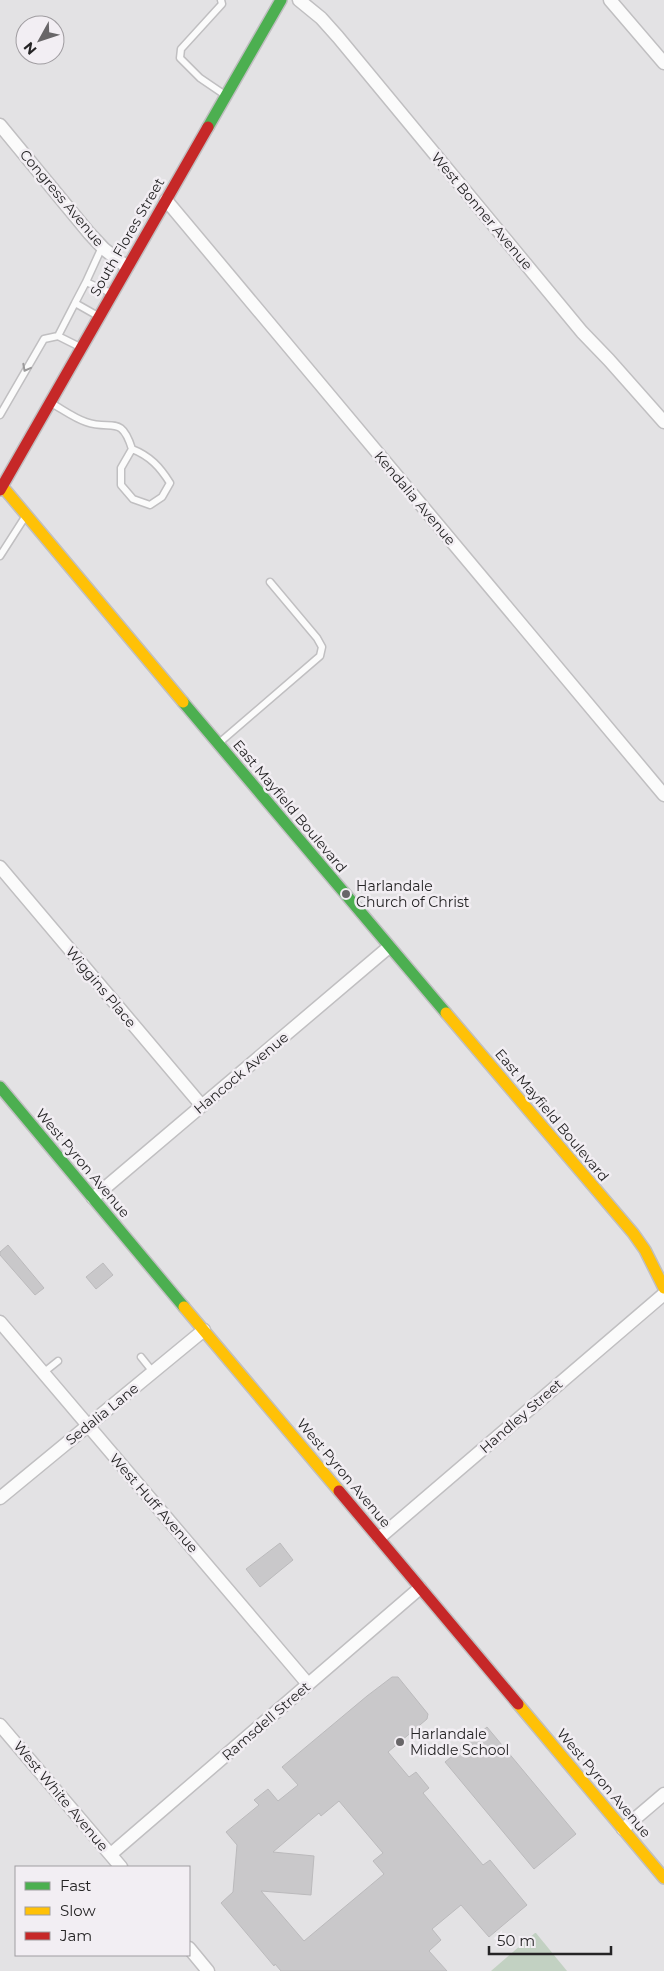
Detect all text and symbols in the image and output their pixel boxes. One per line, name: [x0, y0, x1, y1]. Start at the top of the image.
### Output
north arrow: [15, 15, 65, 65]
text: N: [20, 38, 41, 58]
street label: Congress Avenue: [16, 146, 108, 250]
street label: West Bonner Avenue: [427, 148, 537, 274]
street label: South Flores Street: [86, 174, 168, 299]
one-way arrow: [22, 363, 32, 372]
street label: Kendalia Avenue: [370, 447, 460, 549]
street label: East Mayfield Boulevard: [229, 736, 351, 876]
place label: Harlandale Church of Christ: [356, 877, 470, 911]
marker: Harlandale Church of Christ: [340, 888, 352, 900]
street label: Wiggins Place: [62, 943, 140, 1031]
street label: Hancock Avenue: [190, 1028, 292, 1118]
street label: East Mayfield Boulevard: [491, 1045, 613, 1185]
street label: West Pyron Avenue: [32, 1105, 134, 1221]
street label: Handley Street: [476, 1375, 567, 1457]
street label: Sedalia Lane: [62, 1379, 142, 1449]
street label: West Pyron Avenue: [293, 1415, 395, 1531]
street label: West Huff Avenue: [106, 1449, 202, 1557]
street label: Ramsdell Street: [218, 1677, 314, 1764]
place label: Harlandale Middle School: [410, 1725, 509, 1759]
street label: West Pyron Avenue: [553, 1725, 655, 1841]
marker: Harlandale Middle School: [394, 1736, 406, 1748]
street label: West White Avenue: [10, 1737, 112, 1855]
legend: [15, 1866, 190, 1956]
text: Fast: [60, 1876, 91, 1895]
text: Slow: [60, 1901, 96, 1920]
scale bar: [489, 1924, 612, 1956]
text: Jam: [59, 1926, 92, 1945]
text: 50 m: [497, 1931, 535, 1950]

